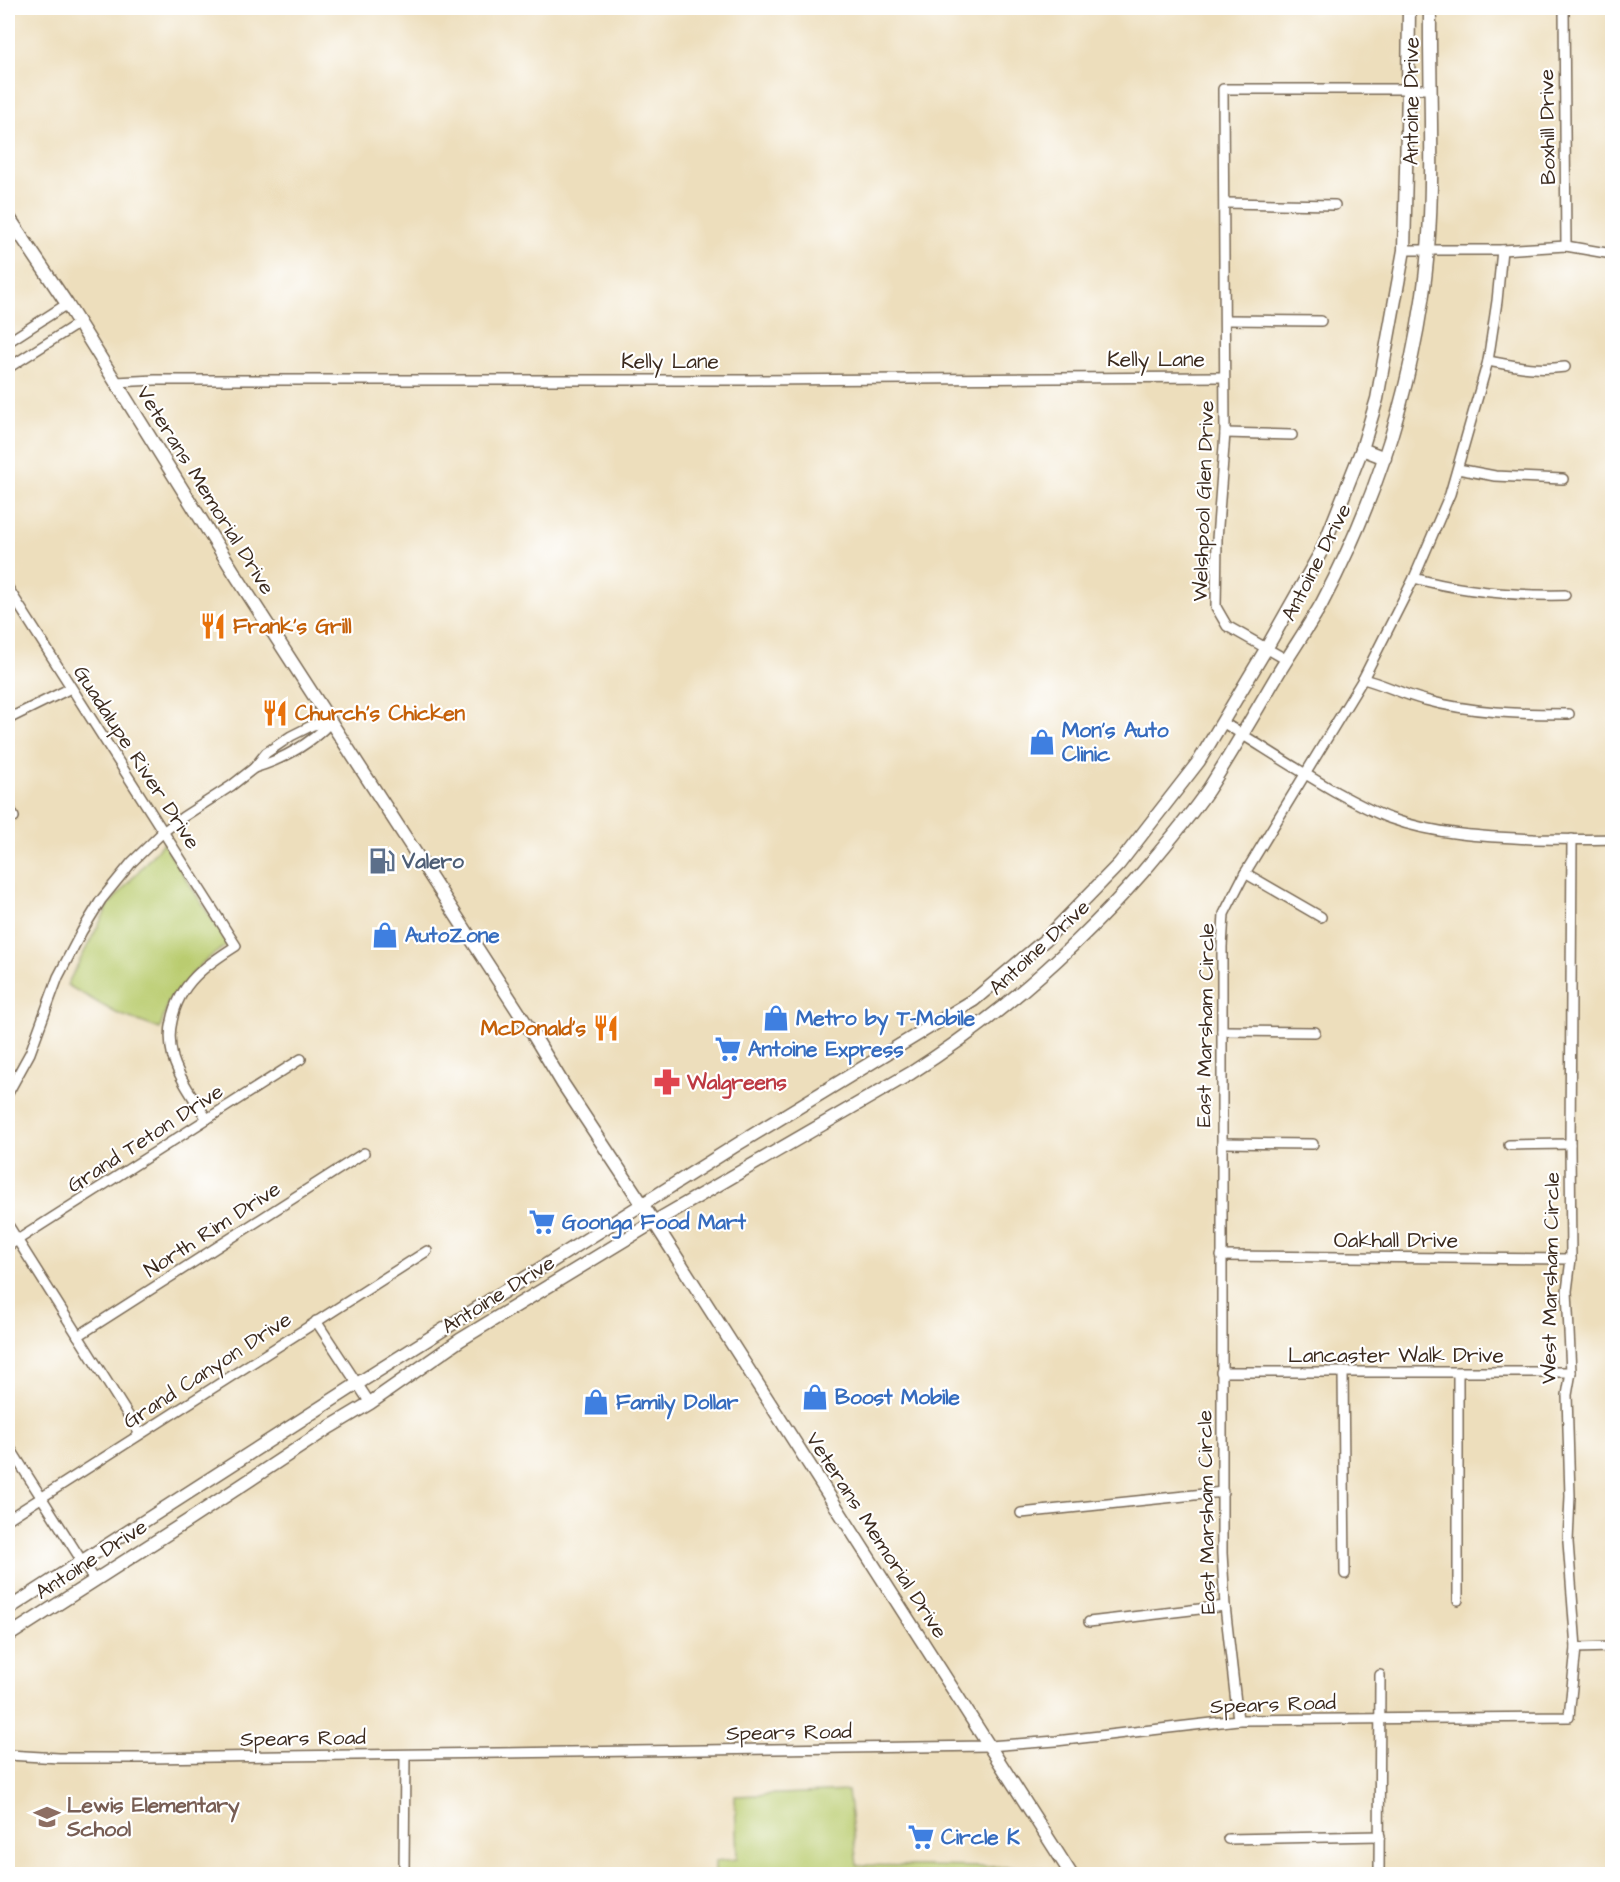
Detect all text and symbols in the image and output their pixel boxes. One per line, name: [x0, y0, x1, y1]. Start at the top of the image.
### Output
street label: Antoine Drive: [1397, 37, 1426, 165]
street label: Boxhill Drive: [1532, 69, 1563, 185]
street label: Kelly Lane: [1107, 345, 1205, 376]
street label: Kelly Lane: [621, 347, 719, 378]
street label: Veterans Memorial Drive: [129, 380, 282, 600]
street label: Welshpool Glen Drive: [1185, 400, 1222, 602]
street label: Antoine Drive: [1274, 498, 1358, 626]
restaurant icon: Frank's Grill: [198, 611, 228, 641]
place label: Frank's Grill: [233, 612, 352, 641]
street label: Guadalupe River Drive: [65, 660, 207, 855]
restaurant icon: Church's Chicken: [260, 698, 290, 728]
place label: Church's Chicken: [295, 699, 466, 728]
place label: Mon's Auto Clinic: [1062, 716, 1169, 769]
shop icon: Mon's Auto Clinic: [1027, 727, 1057, 757]
fuel station icon: Valero: [367, 846, 397, 876]
place label: Valero: [401, 847, 464, 876]
street label: Antoine Drive: [983, 893, 1096, 1002]
shop icon: AutoZone: [370, 920, 400, 950]
place label: AutoZone: [405, 921, 500, 950]
street label: East Marsham Circle: [1189, 923, 1222, 1127]
shop icon: Metro by T-Mobile: [761, 1003, 791, 1033]
place label: Metro by T-Mobile: [796, 1004, 976, 1036]
restaurant icon: McDonald's: [591, 1013, 621, 1043]
place label: McDonald's: [481, 1014, 586, 1043]
supermarket icon: Antoine Express: [713, 1034, 743, 1064]
place label: Antoine Express: [748, 1035, 904, 1065]
pharmacy icon: Walgreens: [652, 1067, 682, 1097]
place label: Walgreens: [686, 1068, 787, 1099]
street label: Grand Teton Drive: [62, 1077, 229, 1200]
street label: West Marsham Circle: [1534, 1172, 1567, 1384]
street label: North Rim Drive: [138, 1174, 286, 1284]
supermarket icon: Goonga Food Mart: [527, 1207, 557, 1237]
place label: Goonga Food Mart: [562, 1208, 747, 1239]
street label: Oakhall Drive: [1334, 1226, 1458, 1255]
street label: Antoine Drive: [436, 1248, 560, 1341]
street label: Grand Canyon Drive: [117, 1305, 298, 1437]
street label: Lancaster Walk Drive: [1288, 1341, 1504, 1370]
shop icon: Boost Mobile: [800, 1382, 830, 1412]
place label: Boost Mobile: [835, 1383, 960, 1412]
shop icon: Family Dollar: [581, 1387, 611, 1417]
place label: Family Dollar: [616, 1388, 739, 1420]
street label: East Marsham Circle: [1190, 1410, 1223, 1614]
street label: Veterans Memorial Drive: [799, 1426, 954, 1644]
street label: Antoine Drive: [30, 1512, 153, 1607]
street label: Spears Road: [1210, 1688, 1337, 1722]
street label: Spears Road: [726, 1717, 853, 1749]
street label: Spears Road: [240, 1723, 367, 1755]
place label: Lewis Elementary School: [66, 1791, 240, 1844]
school or university icon: Lewis Elementary School: [32, 1802, 62, 1832]
supermarket icon: Circle K: [906, 1822, 936, 1852]
place label: Circle K: [941, 1823, 1020, 1852]

